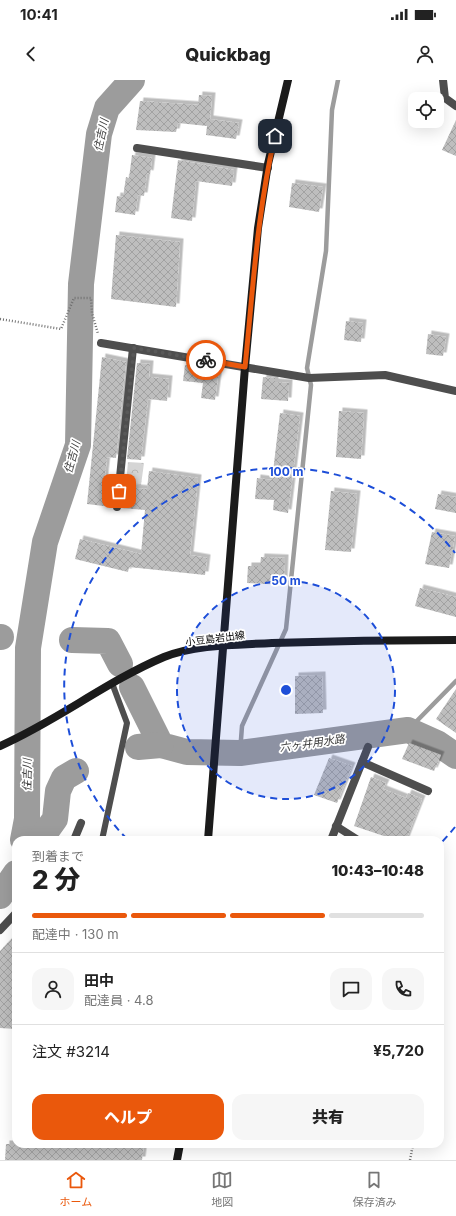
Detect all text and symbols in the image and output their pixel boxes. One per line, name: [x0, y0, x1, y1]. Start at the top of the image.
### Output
text: 10:41: [20, 5, 58, 24]
icon: back: [20, 43, 42, 65]
icon: person: [414, 43, 436, 65]
text: Quickbag: [185, 44, 271, 65]
map controls: [408, 92, 444, 128]
button: locate: [408, 92, 444, 128]
water label: 住吉川: [91, 116, 111, 153]
pin: [258, 119, 292, 153]
icon: home: [264, 125, 286, 147]
courier: [186, 340, 226, 380]
icon: bike: [195, 349, 217, 371]
water label: 住吉川: [61, 438, 83, 475]
text: 100 m: [268, 464, 304, 479]
pin: [102, 474, 136, 508]
icon: bag: [108, 480, 130, 502]
text: 50 m: [271, 573, 301, 588]
street label: 小豆島岩出線: [184, 628, 246, 648]
centre of rings: [279, 683, 293, 697]
water label: 六ヶ井用水路: [278, 731, 347, 755]
water label: 住吉川: [20, 757, 34, 792]
text: 到着まで: [32, 848, 84, 864]
text: 10:43–10:48: [331, 861, 424, 880]
text: 2 分: [32, 864, 80, 895]
text: 配達中 · 130 m: [32, 926, 119, 942]
button: person: [32, 968, 74, 1010]
button: chat: [330, 968, 372, 1010]
button: phone: [382, 968, 424, 1010]
text: 田中: [84, 971, 114, 990]
text: 配達員 · 4.8: [84, 992, 154, 1008]
text: ¥5,720: [373, 1041, 424, 1060]
text: 注文 #3214: [32, 1042, 110, 1061]
button: ヘルプ: [32, 1094, 224, 1140]
button: 共有: [232, 1094, 424, 1140]
tab: ホーム: [60, 1169, 92, 1209]
tab: 地図: [211, 1169, 233, 1209]
tab: 保存済み: [352, 1169, 396, 1209]

